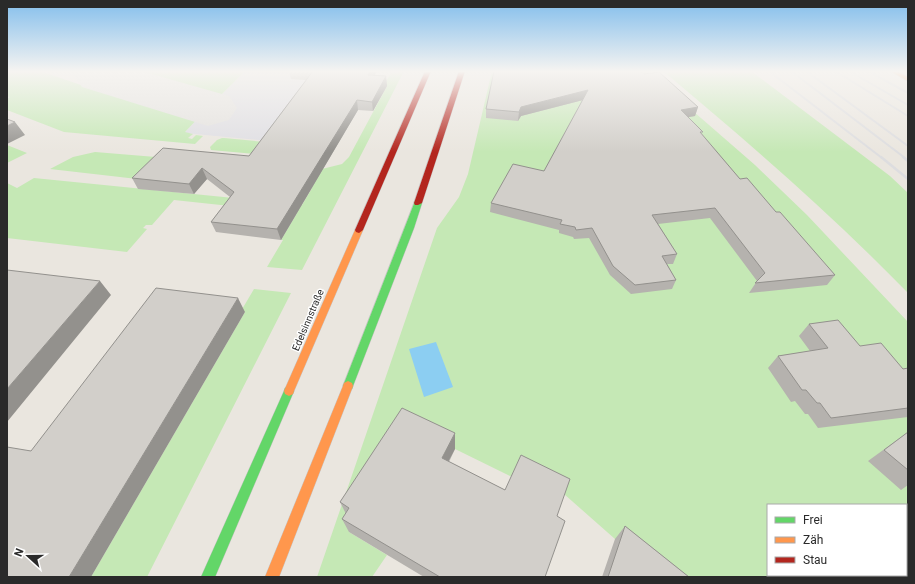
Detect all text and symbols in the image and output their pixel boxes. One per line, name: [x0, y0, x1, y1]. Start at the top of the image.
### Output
street label: Edelsinnstraße: [290, 288, 326, 352]
legend: [767, 504, 907, 576]
text: Frei: [803, 513, 823, 527]
text: Zäh: [803, 533, 823, 547]
north arrow: [8, 536, 48, 576]
text: N: [12, 546, 27, 559]
text: Stau: [803, 553, 827, 567]

